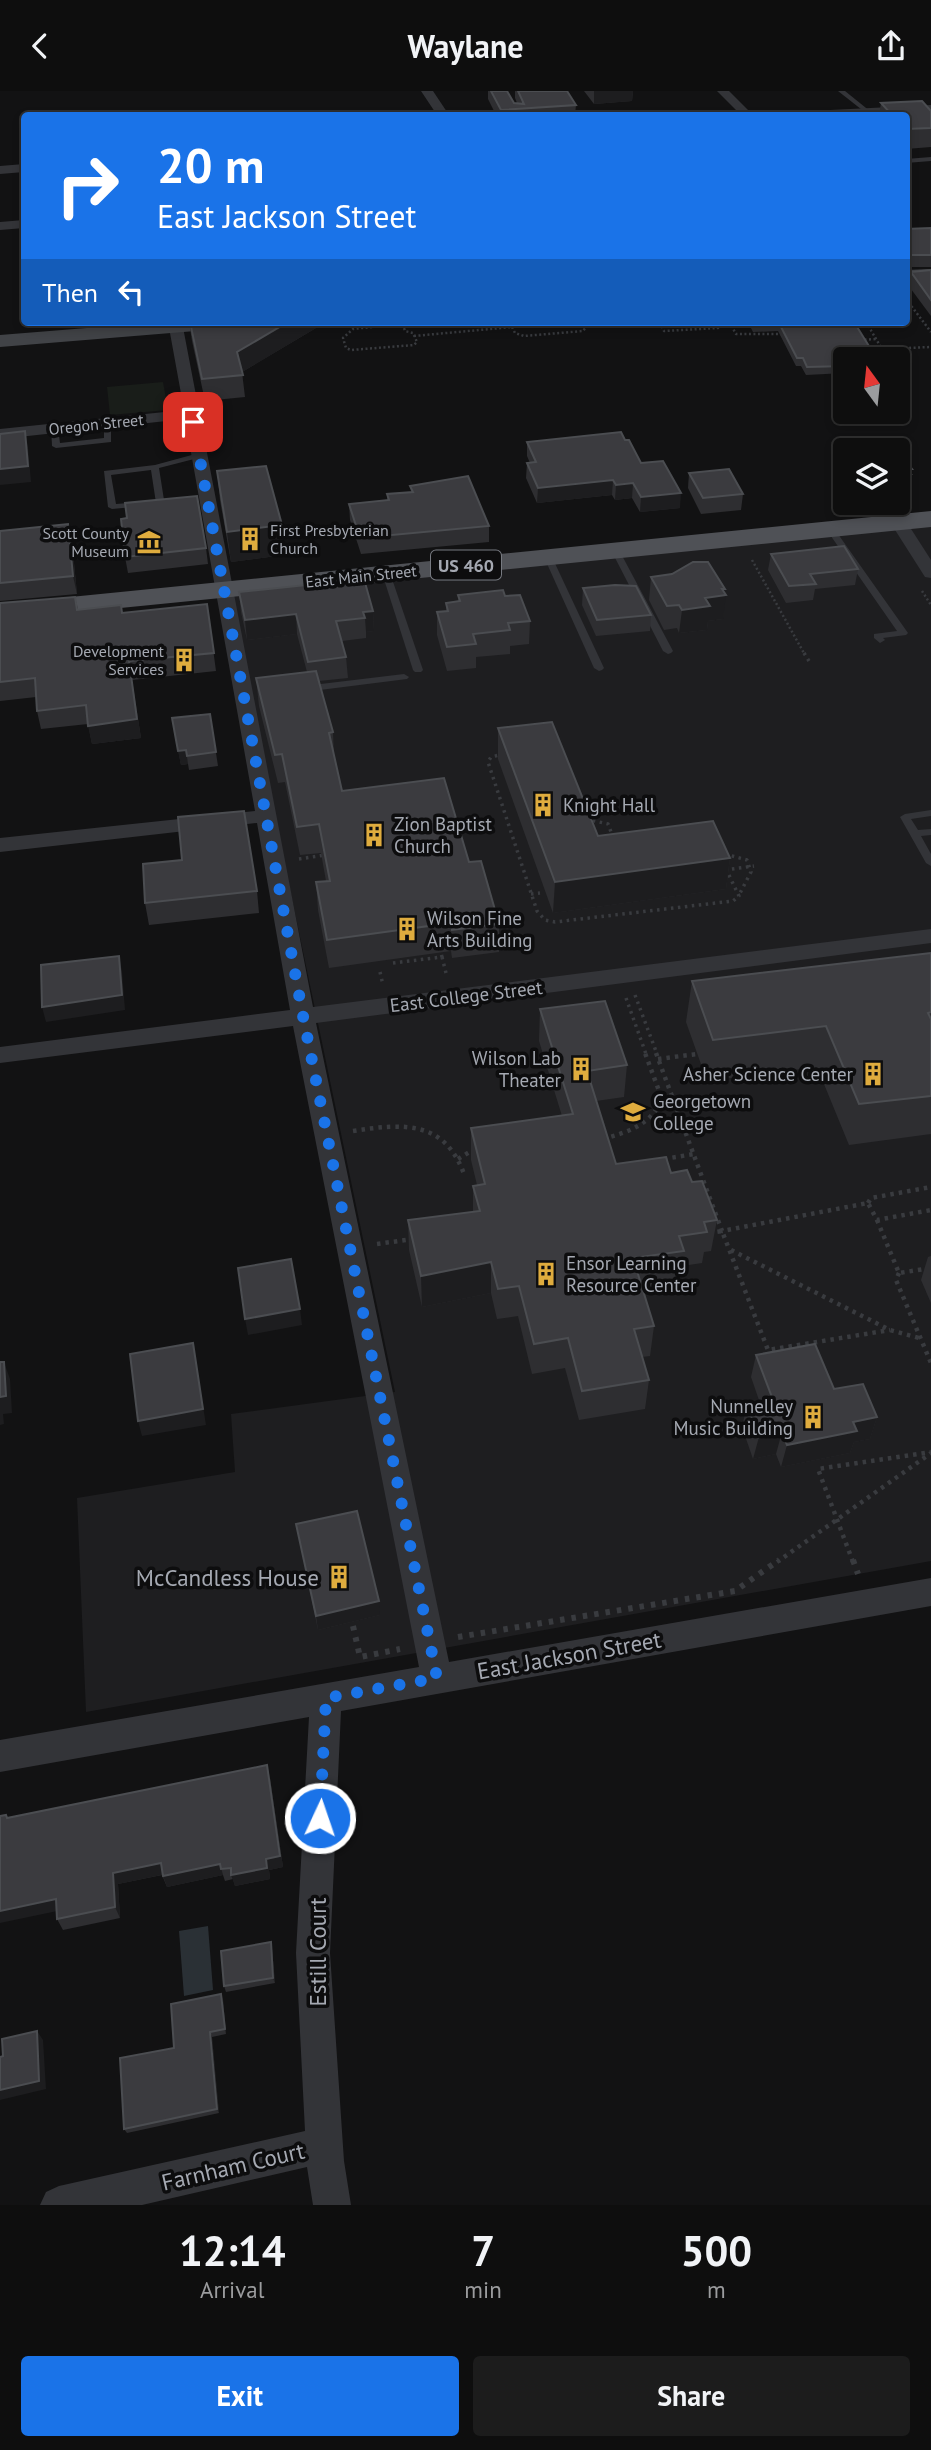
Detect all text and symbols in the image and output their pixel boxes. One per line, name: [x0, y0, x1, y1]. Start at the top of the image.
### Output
text: Waylane: [407, 25, 524, 67]
icon: back: [21, 27, 59, 65]
icon: share: [872, 27, 910, 65]
text: 20 m: [157, 133, 264, 197]
icon: right: [42, 140, 133, 231]
text: East Jackson Street: [157, 195, 416, 237]
icon: left: [112, 273, 150, 311]
text: Then: [42, 276, 98, 309]
north arrow: [833, 347, 910, 423]
map controls: [833, 347, 910, 515]
pin: [163, 392, 223, 452]
icon: arrive: [174, 403, 212, 441]
street label: Oregon Street: [48, 409, 145, 439]
button: layers: [833, 438, 910, 515]
place label: First Presbyterian Church: [270, 520, 389, 558]
place label: Scott County Museum: [43, 523, 130, 561]
building icon: First Presbyterian Church: [236, 525, 264, 553]
museum icon: Scott County Museum: [135, 528, 163, 556]
road number: US 460: [431, 551, 501, 579]
street label: East Main Street: [304, 560, 418, 592]
place label: Development Services: [73, 641, 165, 679]
building icon: Development Services: [170, 646, 198, 674]
building icon: Knight Hall: [529, 791, 557, 819]
place label: Knight Hall: [563, 793, 655, 817]
place label: Zion Baptist Church: [394, 812, 492, 858]
building icon: Zion Baptist Church: [360, 821, 388, 849]
place label: Wilson Fine Arts Building: [427, 906, 533, 952]
building icon: Wilson Fine Arts Building: [393, 915, 421, 943]
street label: East College Street: [388, 975, 544, 1017]
place label: Wilson Lab Theater: [472, 1046, 562, 1092]
building icon: Wilson Lab Theater: [567, 1055, 595, 1083]
building icon: Asher Science Center: [859, 1060, 887, 1088]
place label: Asher Science Center: [683, 1062, 854, 1086]
place label: Georgetown College: [653, 1089, 751, 1135]
school or university icon: Georgetown College: [619, 1098, 647, 1126]
place label: Ensor Learning Resource Center: [566, 1251, 697, 1297]
building icon: Ensor Learning Resource Center: [532, 1260, 560, 1288]
place label: Nunnelley Music Building: [674, 1394, 793, 1440]
building icon: Nunnelley Music Building: [799, 1403, 827, 1431]
place label: McCandless House: [136, 1563, 319, 1592]
building icon: McCandless House: [325, 1563, 353, 1591]
street label: East Jackson Street: [475, 1625, 663, 1685]
position arrow: [283, 1781, 357, 1855]
street label: Estill Court: [303, 1897, 332, 2006]
street label: Farnham Court: [159, 2135, 308, 2197]
text: 12:14: [179, 2223, 285, 2278]
text: 7: [471, 2223, 495, 2278]
text: 500: [681, 2223, 752, 2278]
text: Arrival: [200, 2275, 264, 2304]
text: min: [464, 2275, 502, 2304]
text: m: [707, 2275, 726, 2304]
button: Exit: [21, 2356, 459, 2436]
button: Share: [473, 2356, 910, 2436]

